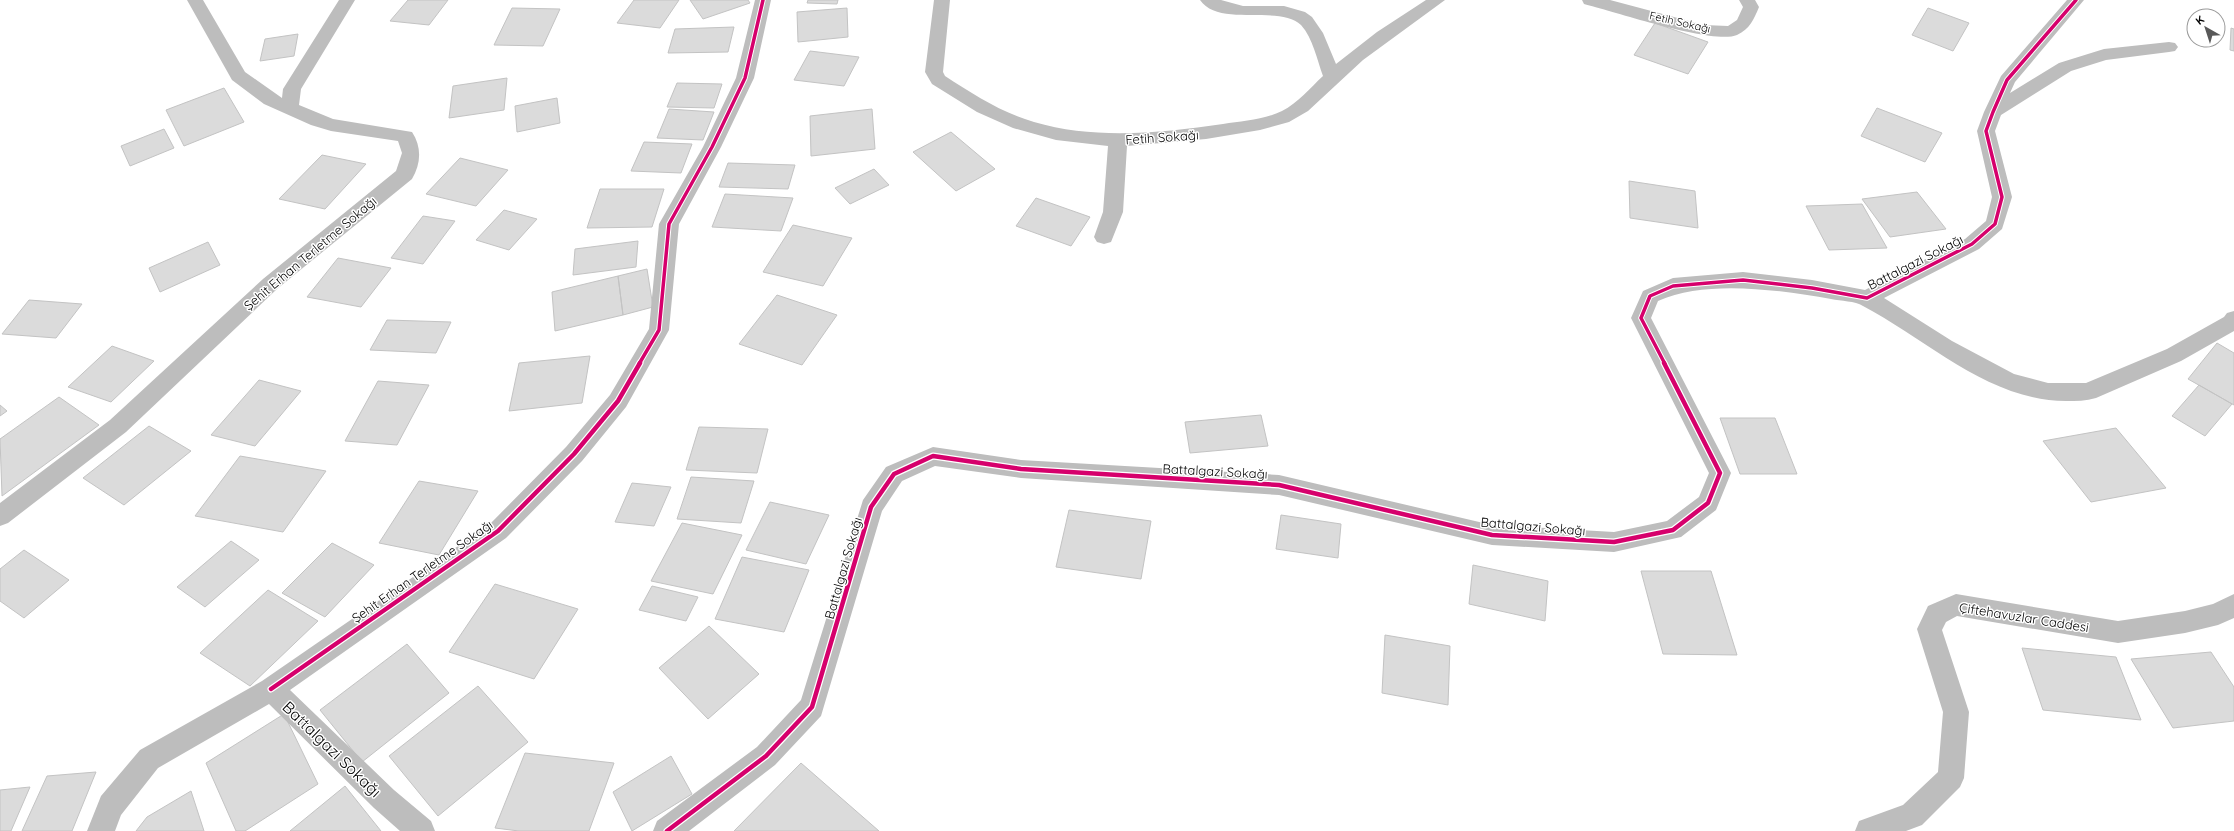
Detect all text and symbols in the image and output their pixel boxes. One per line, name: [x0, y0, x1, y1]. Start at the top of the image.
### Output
street label: Fetih Sokağı: [1648, 8, 1712, 36]
north arrow: [2186, 8, 2226, 48]
text: K: [2192, 13, 2207, 28]
street label: Fetih Sokağı: [1125, 126, 1199, 148]
street label: Şehit Erhan Terletme Sokağı: [240, 193, 380, 313]
street label: Battalgazi Sokağı: [1864, 231, 1966, 293]
street label: Battalgazi Sokağı: [1162, 460, 1268, 482]
street label: Battalgazi Sokağı: [1480, 513, 1586, 539]
street label: Battalgazi Sokağı: [821, 515, 865, 621]
street label: Şehit Erhan Terletme Sokağı: [348, 516, 496, 626]
street label: Çiftehavuzlar Caddesi: [1958, 599, 2090, 635]
street label: Battalgazi Sokağı: [278, 697, 386, 801]

